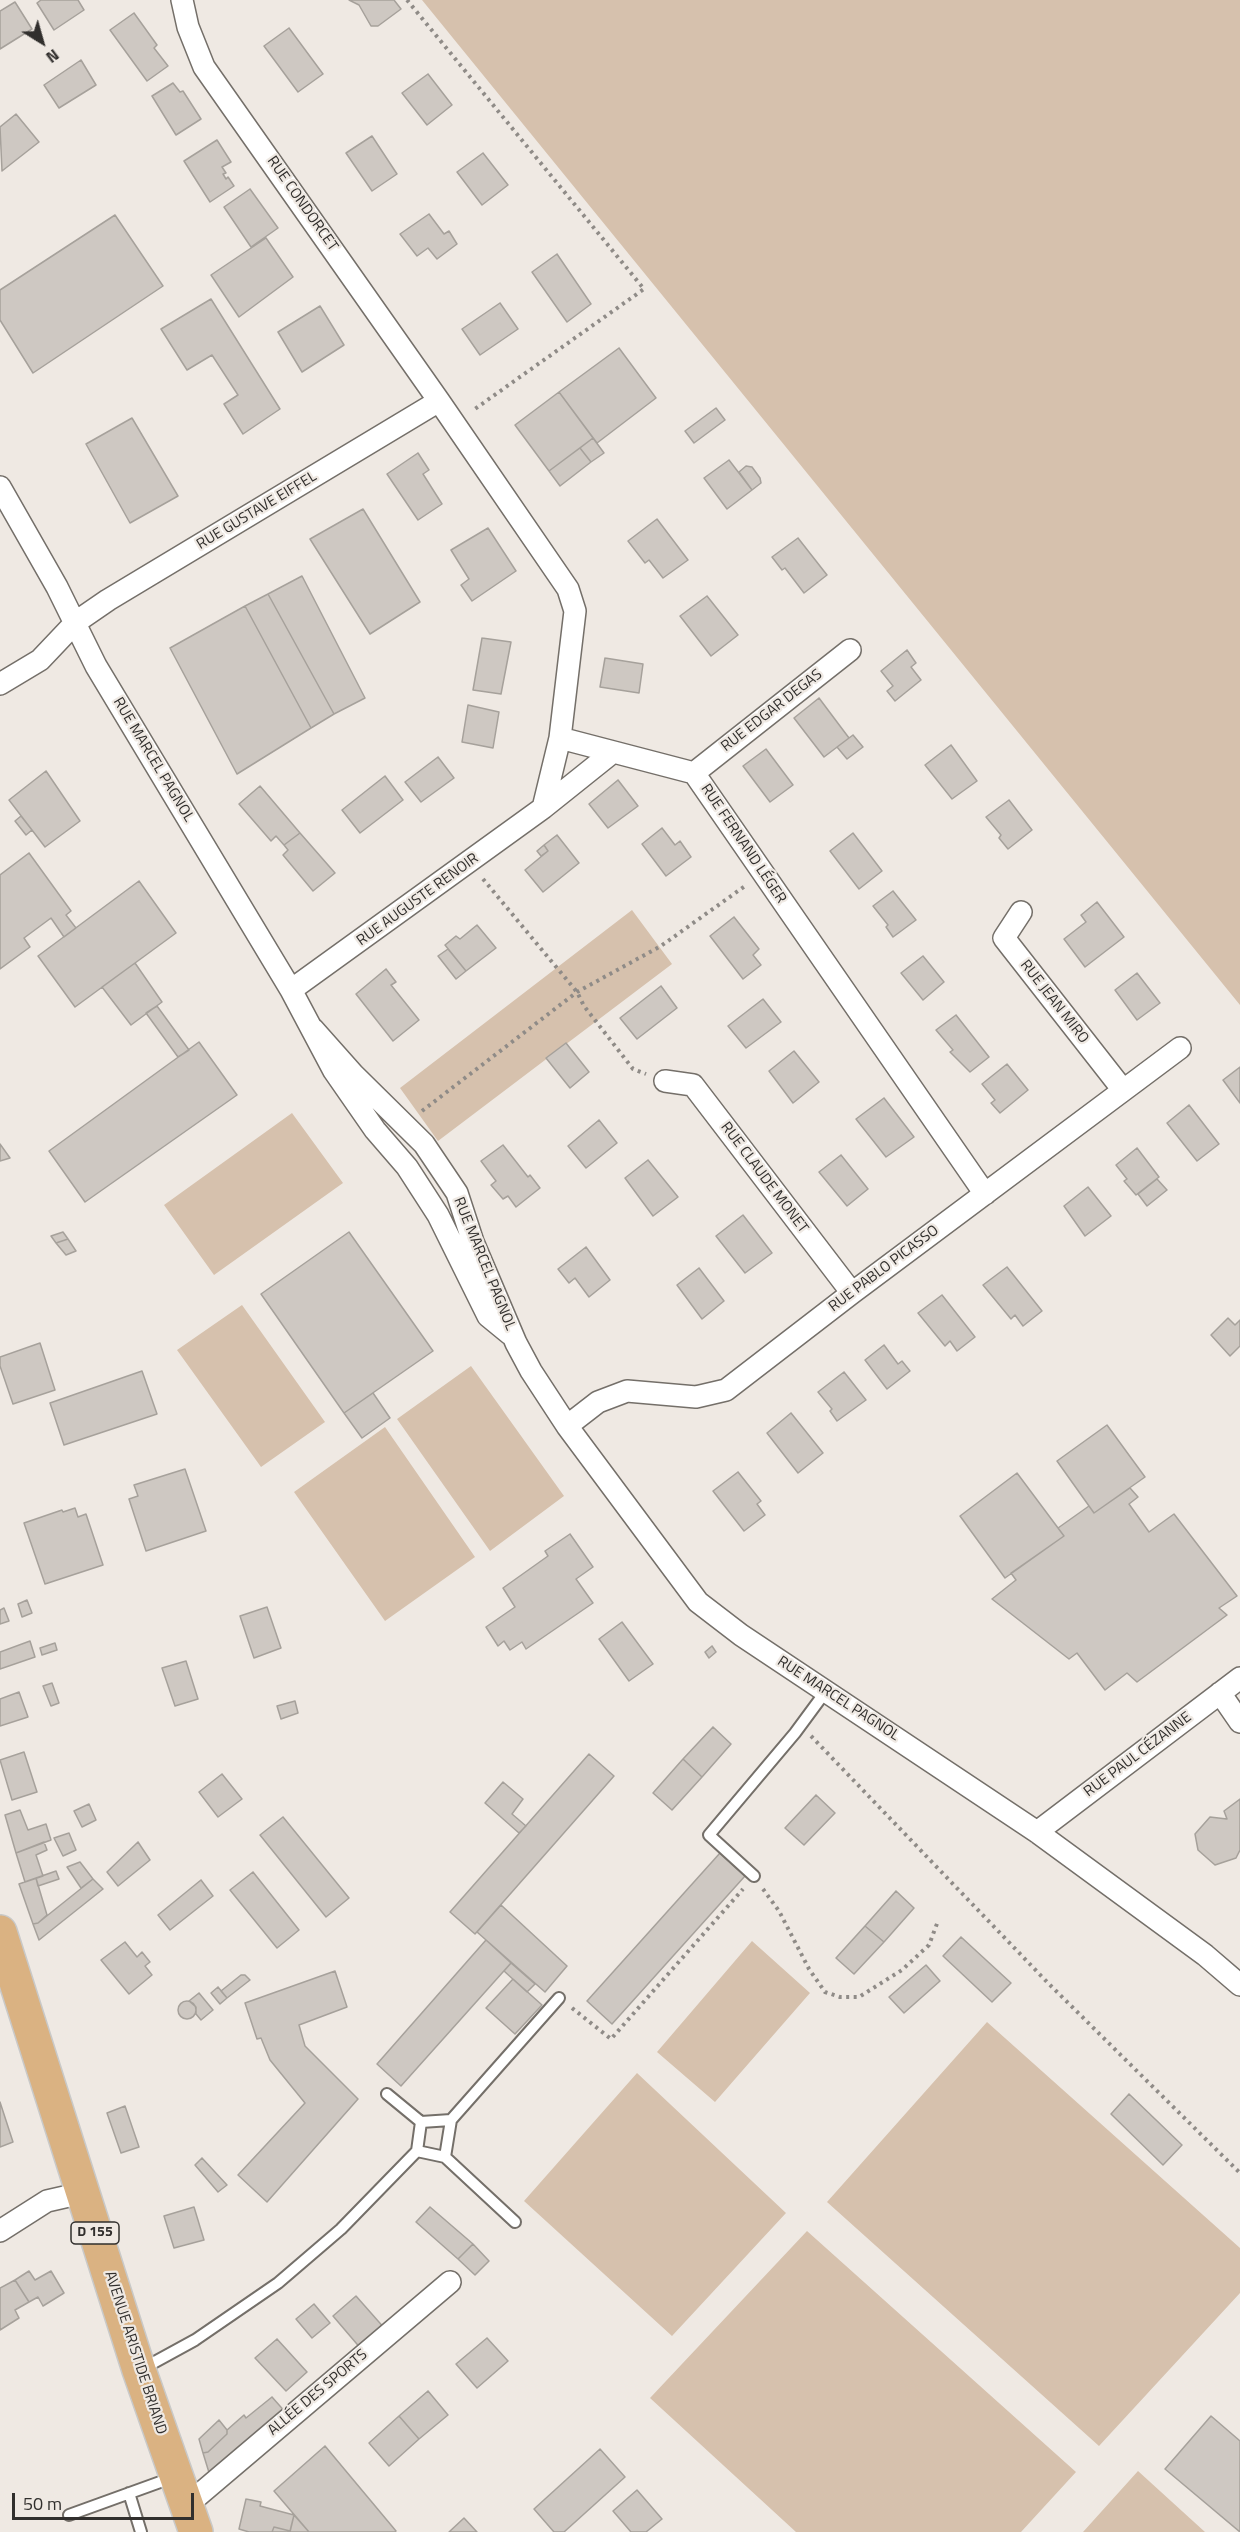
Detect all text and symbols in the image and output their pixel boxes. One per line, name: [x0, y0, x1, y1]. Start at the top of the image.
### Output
north arrow: [12, 12, 72, 72]
text: N: [41, 43, 64, 69]
street label: RUE CONDORCET: [263, 153, 341, 255]
street label: RUE GUSTAVE EIFFEL: [194, 468, 320, 554]
street label: RUE EDGAR DEGAS: [718, 666, 826, 756]
street label: RUE MARCEL PAGNOL: [109, 695, 197, 825]
street label: RUE FERNAND LÉGER: [696, 781, 790, 907]
street label: RUE AUGUSTE RENOIR: [354, 850, 482, 950]
street label: RUE JEAN MIRO: [1016, 957, 1092, 1047]
street label: RUE CLAUDE MONET: [716, 1119, 812, 1237]
street label: RUE MARCEL PAGNOL: [449, 1195, 519, 1333]
street label: RUE PABLO PICASSO: [826, 1222, 942, 1316]
street label: RUE MARCEL PAGNOL: [774, 1653, 902, 1745]
street label: RUE PAUL CÉZANNE: [1081, 1709, 1195, 1801]
road number: D 155: [71, 2222, 119, 2244]
street label: AVENUE ARISTIDE BRIAND: [100, 2269, 170, 2437]
street label: ALLÉE DES SPORTS: [264, 2346, 372, 2440]
scale bar: [15, 2481, 196, 2519]
text: 50 m: [23, 2490, 62, 2517]

